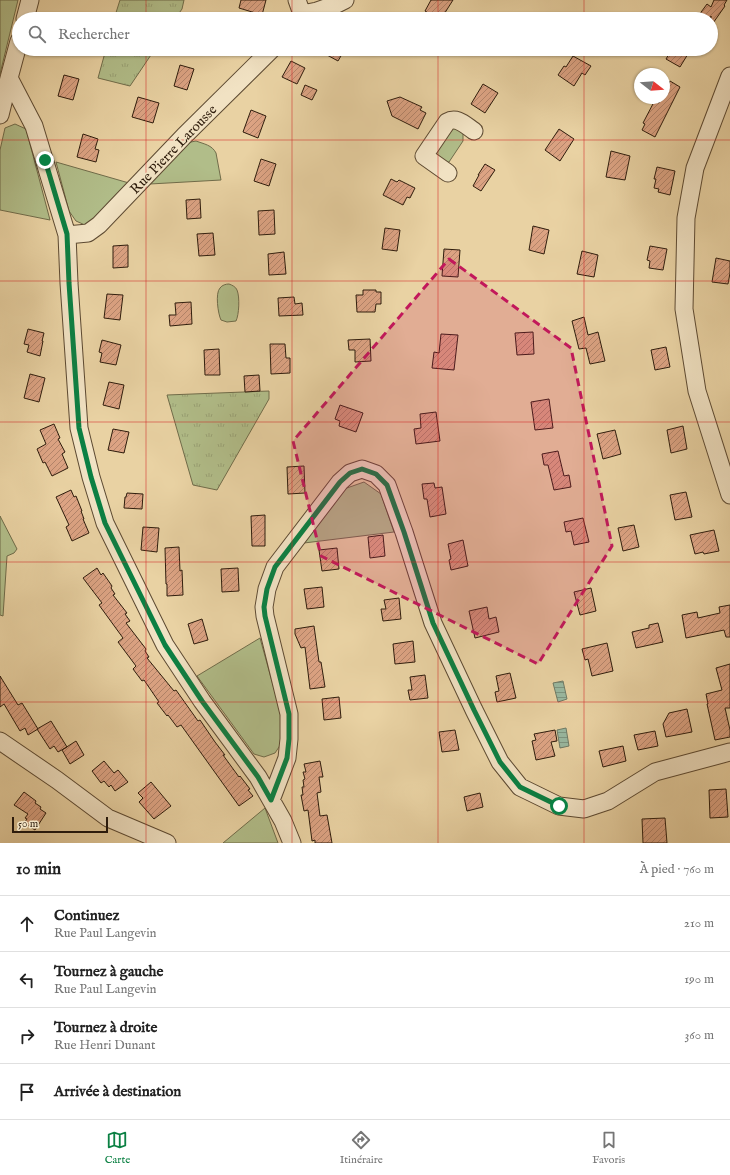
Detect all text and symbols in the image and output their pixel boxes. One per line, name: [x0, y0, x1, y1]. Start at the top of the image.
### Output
search box: [12, 12, 718, 56]
icon: search: [26, 23, 48, 45]
text: Rechercher: [58, 25, 130, 44]
north arrow: [634, 68, 670, 104]
street label: Rue Pierre Larousse: [126, 101, 221, 198]
route end: [36, 151, 54, 169]
route start: [550, 797, 568, 815]
scale bar: [12, 815, 108, 834]
text: 50 m: [18, 817, 38, 831]
text: 10 min: [16, 859, 61, 880]
text: À pied · 760 m: [640, 861, 714, 878]
text: Continuez: [54, 906, 119, 925]
icon: ahead: [16, 913, 38, 935]
text: 210 m: [684, 915, 714, 932]
text: Rue Paul Langevin: [54, 925, 157, 942]
text: Tournez à gauche: [54, 962, 163, 981]
icon: left: [16, 969, 38, 991]
text: 190 m: [684, 971, 714, 988]
text: Rue Paul Langevin: [54, 981, 157, 998]
text: Tournez à droite: [54, 1018, 157, 1037]
icon: right: [16, 1025, 38, 1047]
text: 360 m: [684, 1027, 714, 1044]
text: Rue Henri Dunant: [54, 1037, 155, 1054]
icon: arrive: [16, 1081, 38, 1103]
text: Arrivée à destination: [54, 1082, 181, 1101]
tab: Carte: [105, 1129, 130, 1167]
tab: Itinéraire: [340, 1129, 383, 1167]
tab: Favoris: [592, 1129, 625, 1167]

